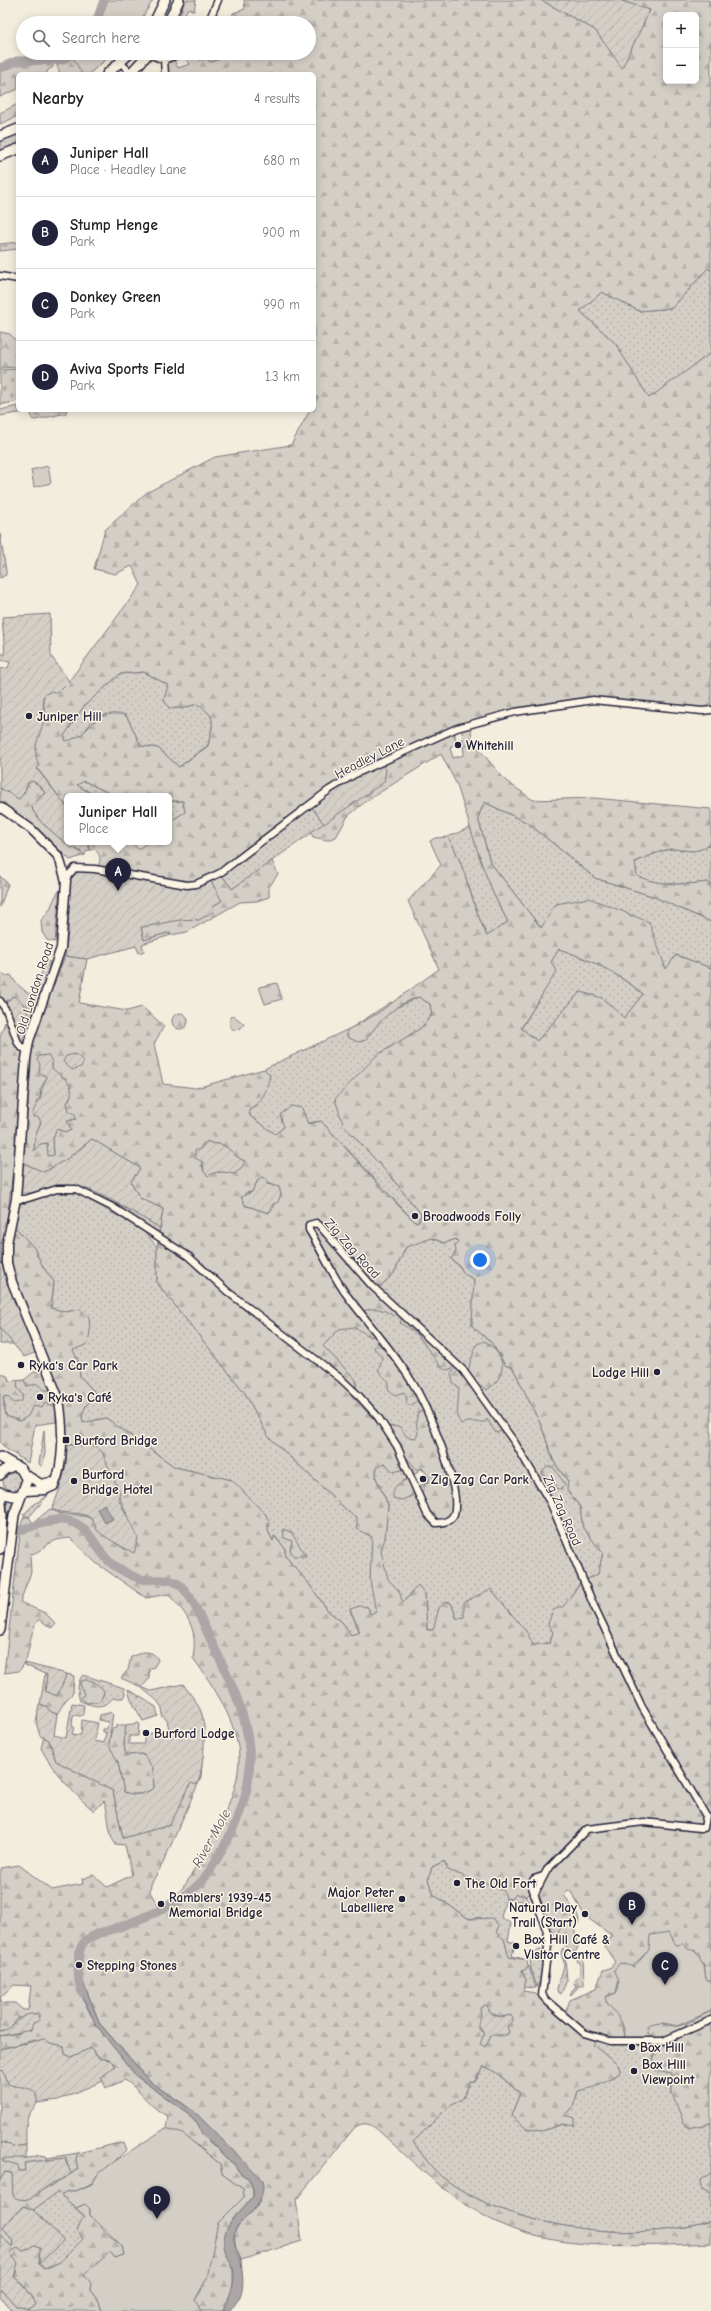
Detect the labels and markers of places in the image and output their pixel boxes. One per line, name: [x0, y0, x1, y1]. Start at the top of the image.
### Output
place label: Juniper Hill: [37, 709, 102, 724]
marker: Juniper Hill: [24, 711, 34, 721]
place label: Whitehill: [466, 738, 514, 753]
marker: Whitehill: [453, 740, 463, 750]
pin: A: [105, 858, 131, 891]
place label: Broadwoods Folly: [423, 1209, 521, 1224]
marker: Broadwoods Folly: [410, 1211, 420, 1221]
place label: Ryka's Car Park: [29, 1358, 118, 1373]
marker: Ryka's Car Park: [16, 1360, 26, 1370]
place label: Lodge Hill: [592, 1365, 649, 1380]
marker: Lodge Hill: [652, 1367, 662, 1377]
place label: Ryka's Café: [48, 1390, 112, 1405]
marker: Ryka's Café: [35, 1392, 45, 1402]
place label: Burford Bridge: [74, 1433, 158, 1448]
marker: Burford Bridge: [61, 1435, 71, 1445]
place label: Burford Bridge Hotel: [82, 1467, 153, 1497]
place label: Zig Zag Car Park: [431, 1472, 530, 1487]
marker: Zig Zag Car Park: [418, 1474, 428, 1484]
marker: Burford Bridge Hotel: [69, 1476, 79, 1486]
place label: Burford Lodge: [154, 1726, 235, 1741]
marker: Burford Lodge: [141, 1728, 151, 1738]
place label: The Old Fort: [465, 1876, 537, 1891]
marker: The Old Fort: [452, 1878, 462, 1888]
place label: Major Peter Labelliere: [328, 1885, 395, 1915]
place label: Ramblers' 1939-45 Memorial Bridge: [169, 1890, 271, 1920]
pin: B: [619, 1892, 645, 1925]
marker: Major Peter Labelliere: [397, 1894, 407, 1904]
marker: Ramblers' 1939-45 Memorial Bridge: [156, 1899, 166, 1909]
place label: Natural Play Trail (Start): [509, 1900, 577, 1930]
marker: Natural Play Trail (Start): [580, 1909, 590, 1919]
place label: Box Hill Café & Visitor Centre: [524, 1932, 610, 1962]
marker: Box Hill Café & Visitor Centre: [511, 1941, 521, 1951]
pin: C: [652, 1952, 678, 1985]
place label: Stepping Stones: [87, 1958, 177, 1973]
marker: Stepping Stones: [74, 1960, 84, 1970]
place label: Box Hill: [640, 2040, 684, 2055]
marker: Box Hill: [627, 2042, 637, 2052]
place label: Box Hill Viewpoint: [642, 2057, 695, 2087]
marker: Box Hill Viewpoint: [629, 2066, 639, 2076]
pin: D: [144, 2186, 170, 2219]

